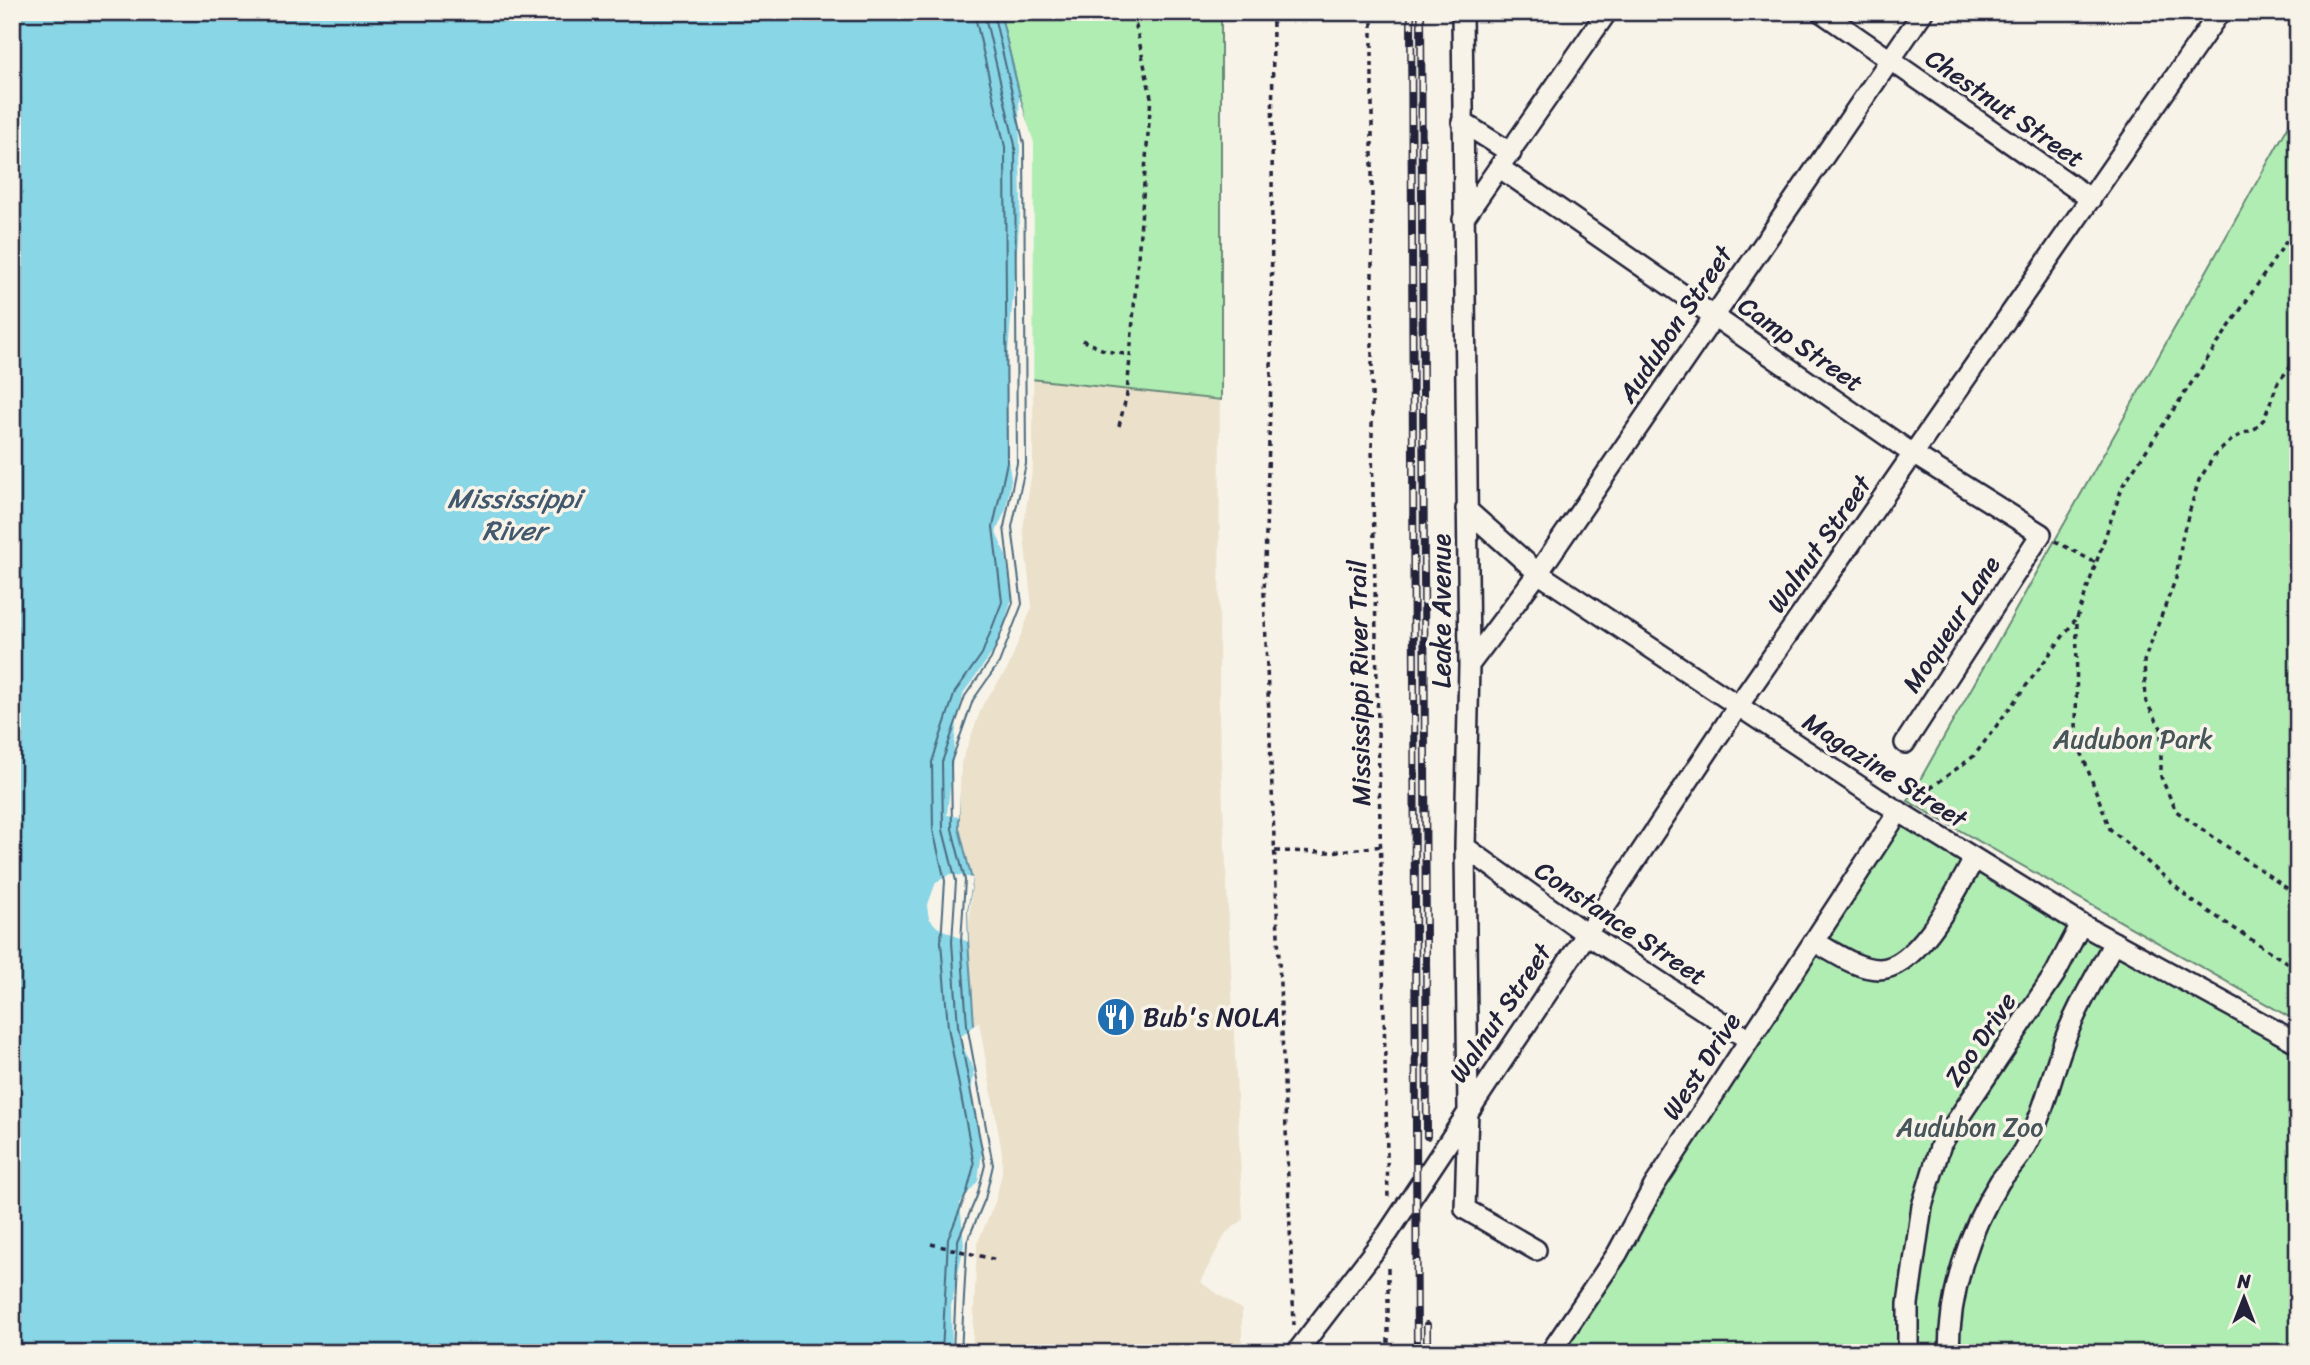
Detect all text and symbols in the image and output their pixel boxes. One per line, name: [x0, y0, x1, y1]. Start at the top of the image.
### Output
street label: Chestnut Street: [1915, 36, 2095, 180]
street label: Audubon Street: [1605, 235, 1746, 413]
street label: Camp Street: [1728, 283, 1874, 405]
street label: Walnut Street: [1754, 464, 1885, 623]
water label: Mississippi River: [447, 474, 586, 555]
street label: Leake Avenue: [1418, 533, 1464, 688]
street label: Moqueur Lane: [1889, 545, 2013, 702]
street label: Mississippi River Trail: [1334, 559, 1384, 806]
street label: Magazine Street: [1793, 699, 1978, 842]
park label: Audubon Park: [2052, 716, 2213, 762]
street label: Constance Street: [1525, 848, 1717, 998]
street label: Walnut Street: [1436, 932, 1565, 1092]
street label: Zoo Drive: [1931, 982, 2029, 1096]
place label: Bub's NOLA: [1143, 994, 1280, 1040]
restaurant icon: Bub's NOLA: [1095, 996, 1137, 1038]
street label: West Drive: [1649, 1002, 1754, 1129]
park label: Audubon Zoo: [1896, 1104, 2043, 1150]
north arrow: [2208, 1264, 2278, 1334]
text: N: [2236, 1265, 2251, 1298]

